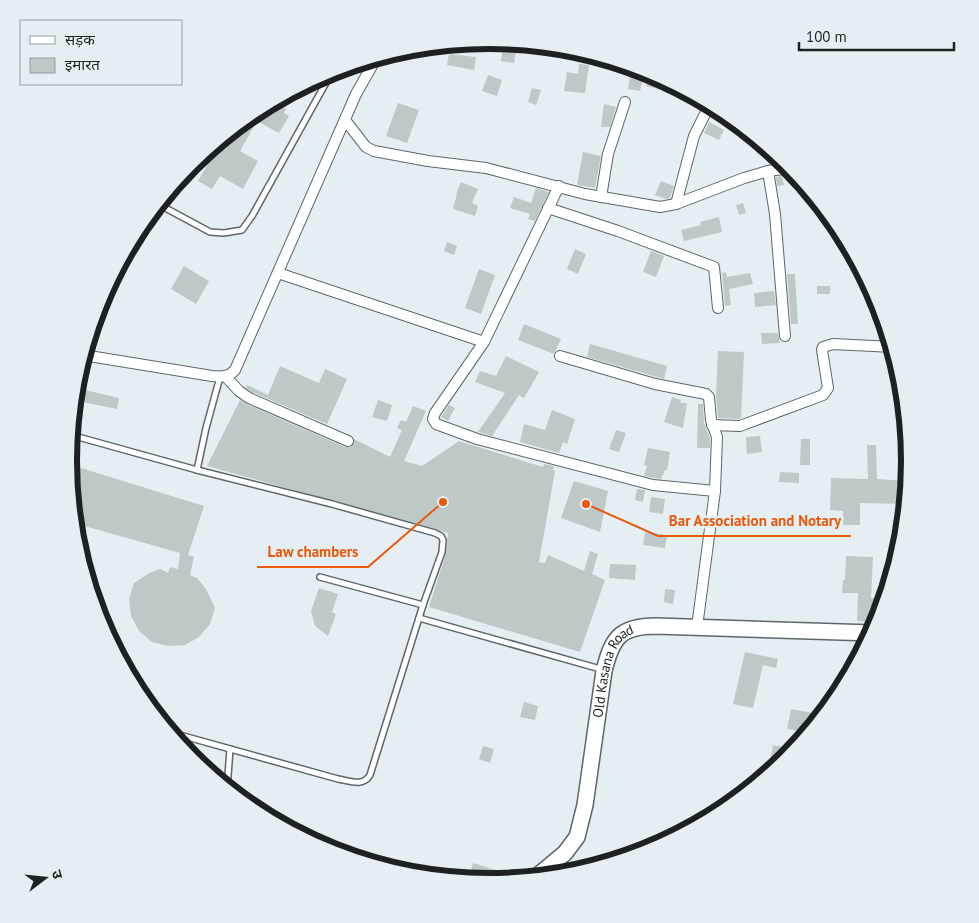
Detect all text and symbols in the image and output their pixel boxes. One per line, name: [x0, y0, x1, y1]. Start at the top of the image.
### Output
legend: [20, 20, 182, 85]
scale bar: [799, 20, 954, 52]
text: 100 m: [806, 27, 847, 46]
text: सड़क: [65, 30, 95, 49]
text: इमारत: [65, 55, 100, 74]
callout: Bar Association and Notary: [658, 506, 851, 536]
text: Bar Association and Notary: [669, 511, 842, 530]
callout: Law chambers: [257, 537, 368, 567]
text: Law chambers: [268, 542, 358, 561]
street label: Old Kasana Road: [589, 620, 636, 719]
north arrow: [20, 853, 70, 903]
text: उ: [48, 868, 67, 882]

